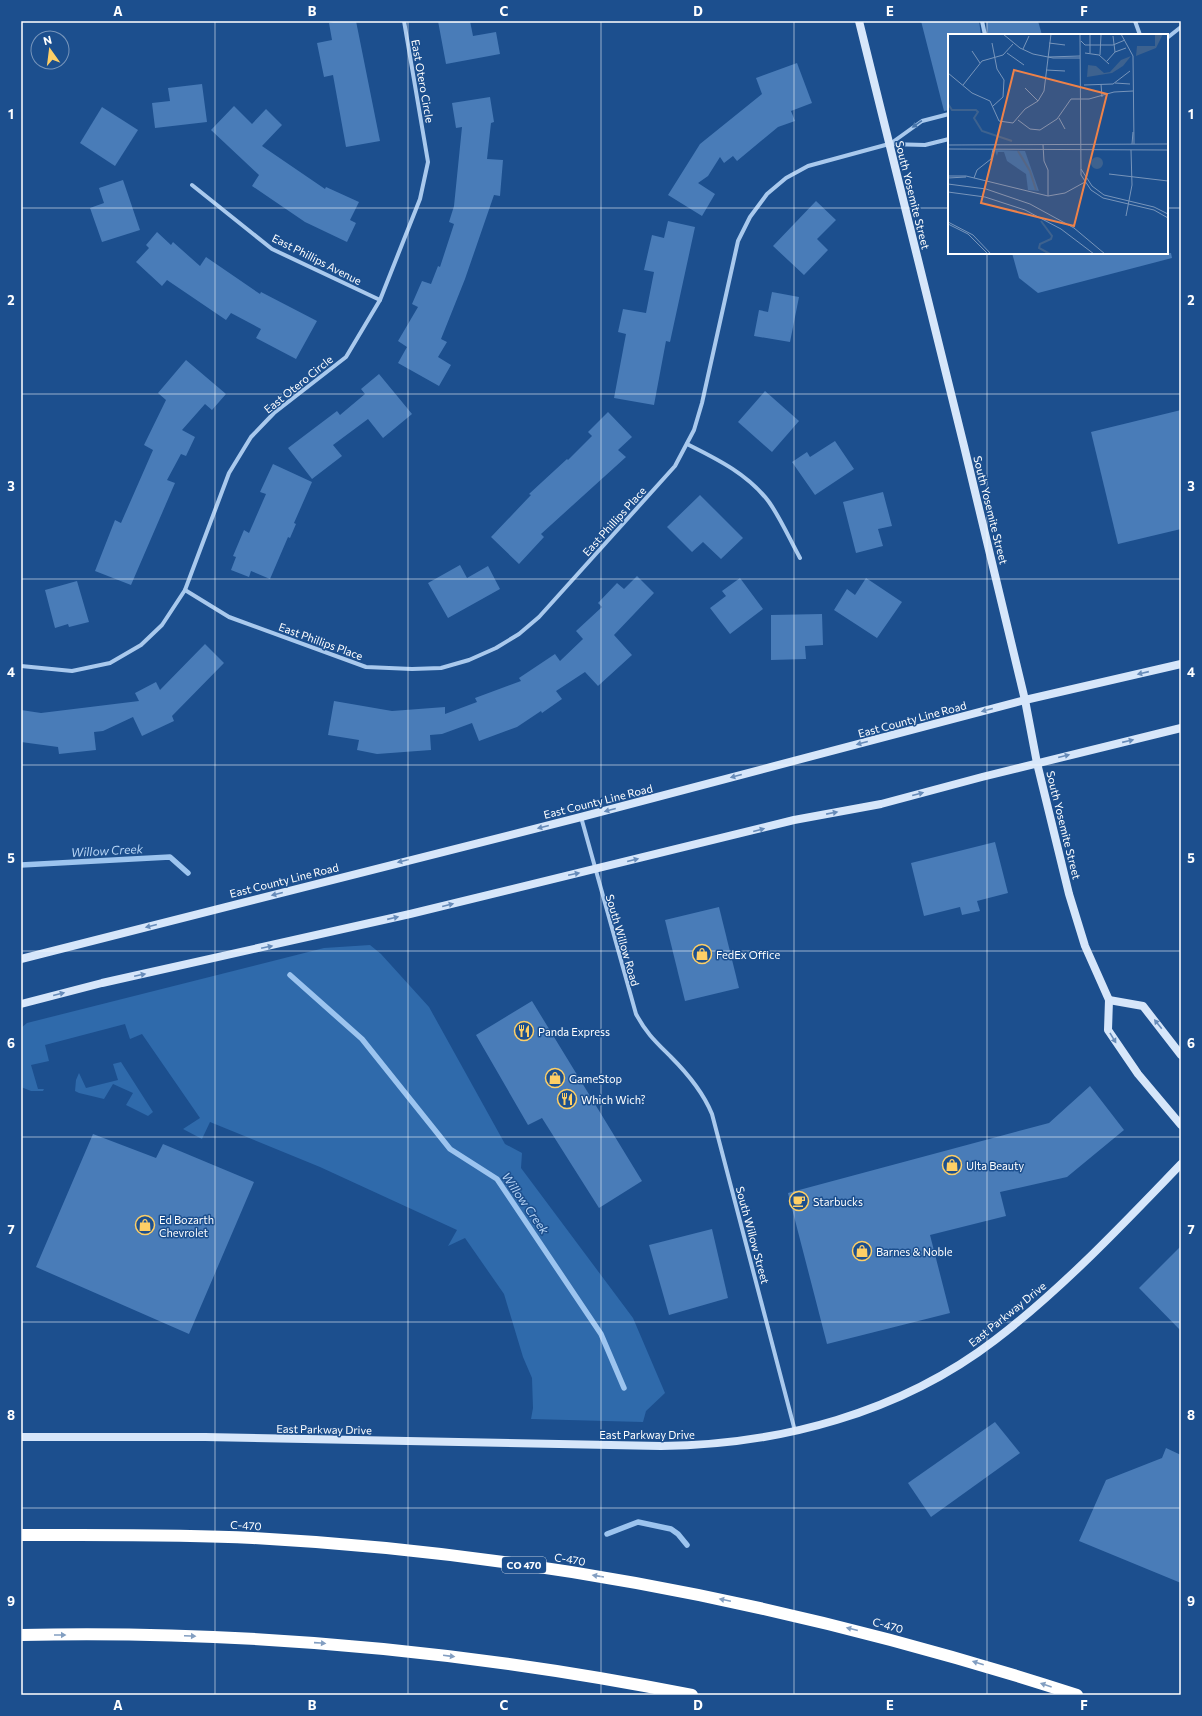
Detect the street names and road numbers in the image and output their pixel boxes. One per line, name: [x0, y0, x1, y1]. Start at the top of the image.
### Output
street label: East Otero Circle: [409, 38, 437, 124]
street label: South Yosemite Street: [893, 139, 933, 251]
street label: East Phillips Avenue: [270, 231, 364, 287]
street label: East Otero Circle: [261, 352, 335, 416]
street label: South Yosemite Street: [971, 454, 1011, 566]
street label: East Phillips Place: [580, 484, 649, 558]
street label: East Phillips Place: [277, 620, 365, 662]
street label: East County Line Road: [856, 698, 968, 740]
street label: South Yosemite Street: [1044, 769, 1084, 881]
street label: East County Line Road: [542, 781, 654, 821]
street label: East County Line Road: [228, 860, 340, 900]
street label: South Willow Road: [604, 893, 642, 987]
street label: South Willow Street: [734, 1185, 772, 1285]
street label: East Parkway Drive: [966, 1279, 1048, 1349]
street label: East Parkway Drive: [276, 1422, 372, 1436]
street label: East Parkway Drive: [599, 1428, 695, 1441]
street label: C-470: [230, 1518, 262, 1532]
street label: C-470: [554, 1550, 586, 1568]
road number: CO 470: [502, 1557, 546, 1573]
street label: C-470: [871, 1615, 905, 1635]

